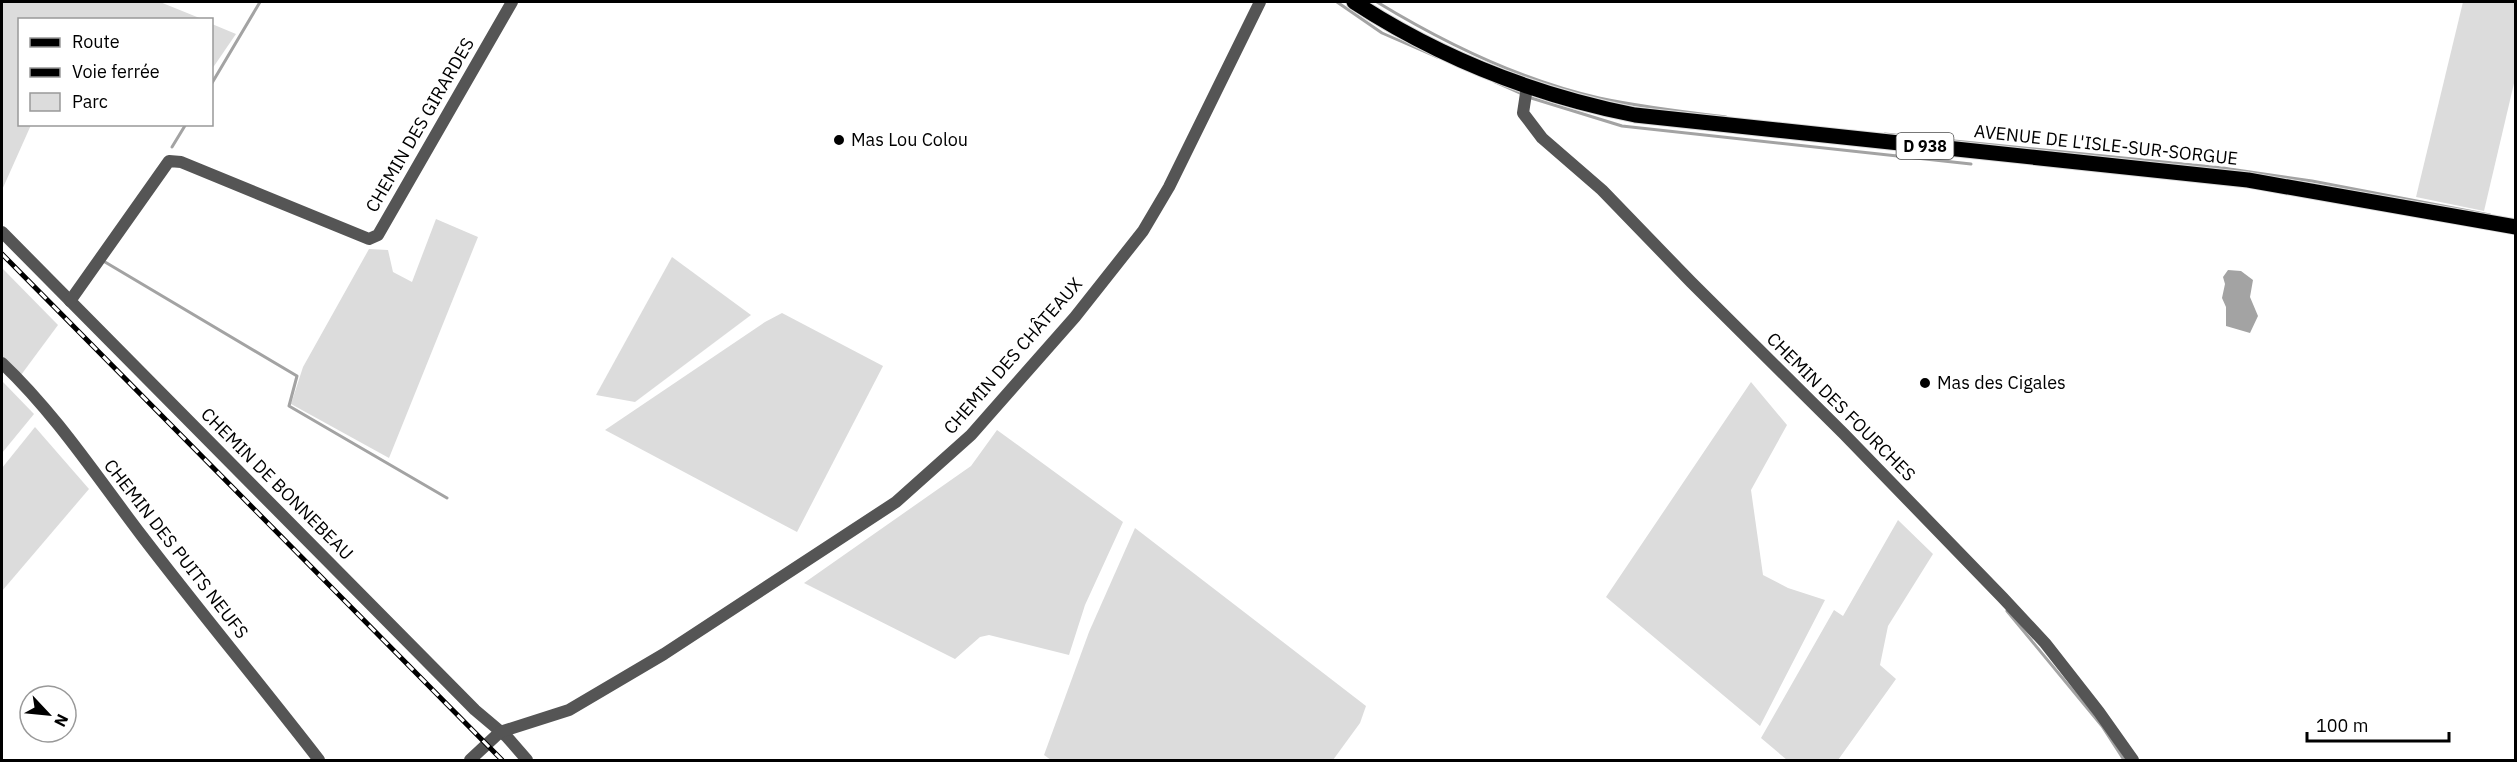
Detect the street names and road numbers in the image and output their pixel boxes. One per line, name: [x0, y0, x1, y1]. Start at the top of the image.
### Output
street label: CHEMIN DES GIRARDES: [360, 33, 479, 216]
street label: AVENUE DE L'ISLE-SUR-SORGUE: [1973, 119, 2239, 170]
road number: D 938: [1896, 133, 1954, 159]
street label: CHEMIN DES CHÂTEAUX: [938, 273, 1087, 439]
street label: CHEMIN DES FOURCHES: [1762, 327, 1921, 486]
street label: CHEMIN DE BONNEBEAU: [196, 403, 358, 565]
street label: CHEMIN DES PUITS NEUFS: [99, 454, 254, 643]

